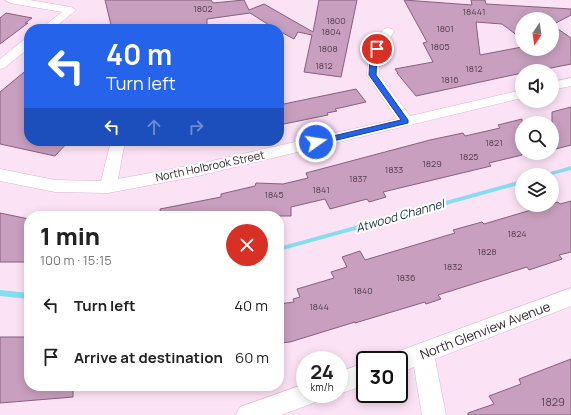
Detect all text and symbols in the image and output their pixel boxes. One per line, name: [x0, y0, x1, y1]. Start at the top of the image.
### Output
house number: 1802: [193, 2, 213, 15]
house number: 18441: [463, 5, 485, 18]
north arrow: [515, 12, 559, 56]
map controls: [515, 12, 559, 212]
house number: 1800: [326, 14, 346, 27]
house number: 1801: [436, 22, 454, 35]
house number: 1804: [321, 25, 341, 38]
pin: [360, 32, 394, 66]
text: 40 m: [106, 35, 172, 73]
icon: arrive: [366, 38, 388, 60]
icon: left: [40, 40, 92, 92]
house number: 1805: [430, 40, 450, 53]
house number: 1808: [318, 42, 338, 55]
house number: 1812: [315, 59, 333, 72]
house number: 1812: [465, 62, 483, 75]
button: sound: [515, 64, 559, 108]
text: Turn left: [106, 71, 176, 95]
house number: 1816: [441, 73, 459, 86]
icon: left: [101, 116, 123, 138]
icon: ahead: [143, 116, 165, 138]
icon: right: [185, 116, 207, 138]
button: search: [515, 116, 559, 160]
position arrow: [295, 121, 337, 163]
house number: 1821: [485, 136, 503, 149]
street label: North Holbrook Street: [154, 147, 266, 184]
house number: 1825: [459, 150, 479, 163]
house number: 1829: [422, 157, 442, 170]
house number: 1833: [385, 163, 403, 176]
button: layers: [515, 168, 559, 212]
house number: 1837: [349, 172, 368, 185]
house number: 1841: [312, 183, 330, 196]
house number: 1845: [264, 188, 284, 201]
water label: Atwood Channel: [354, 194, 448, 236]
text: 1 min: [40, 219, 100, 252]
button: close: [226, 224, 268, 266]
house number: 1824: [508, 227, 527, 240]
house number: 1828: [477, 245, 497, 258]
text: 100 m · 15:15: [40, 251, 112, 269]
house number: 1832: [444, 260, 462, 273]
house number: 1836: [396, 271, 416, 284]
house number: 1840: [353, 284, 373, 297]
icon: left: [40, 294, 62, 316]
text: Turn left: [74, 295, 136, 316]
text: 40 m: [234, 295, 268, 316]
street label: North Glenview Avenue: [417, 297, 553, 363]
house number: 1844: [309, 300, 329, 313]
icon: arrive: [40, 346, 62, 368]
text: Arrive at destination: [74, 347, 223, 368]
text: 60 m: [235, 347, 269, 368]
speed limit sign: 30: [356, 351, 408, 403]
text: 24: [310, 358, 334, 385]
text: km/h: [310, 380, 334, 394]
house number: 1829: [541, 394, 565, 409]

